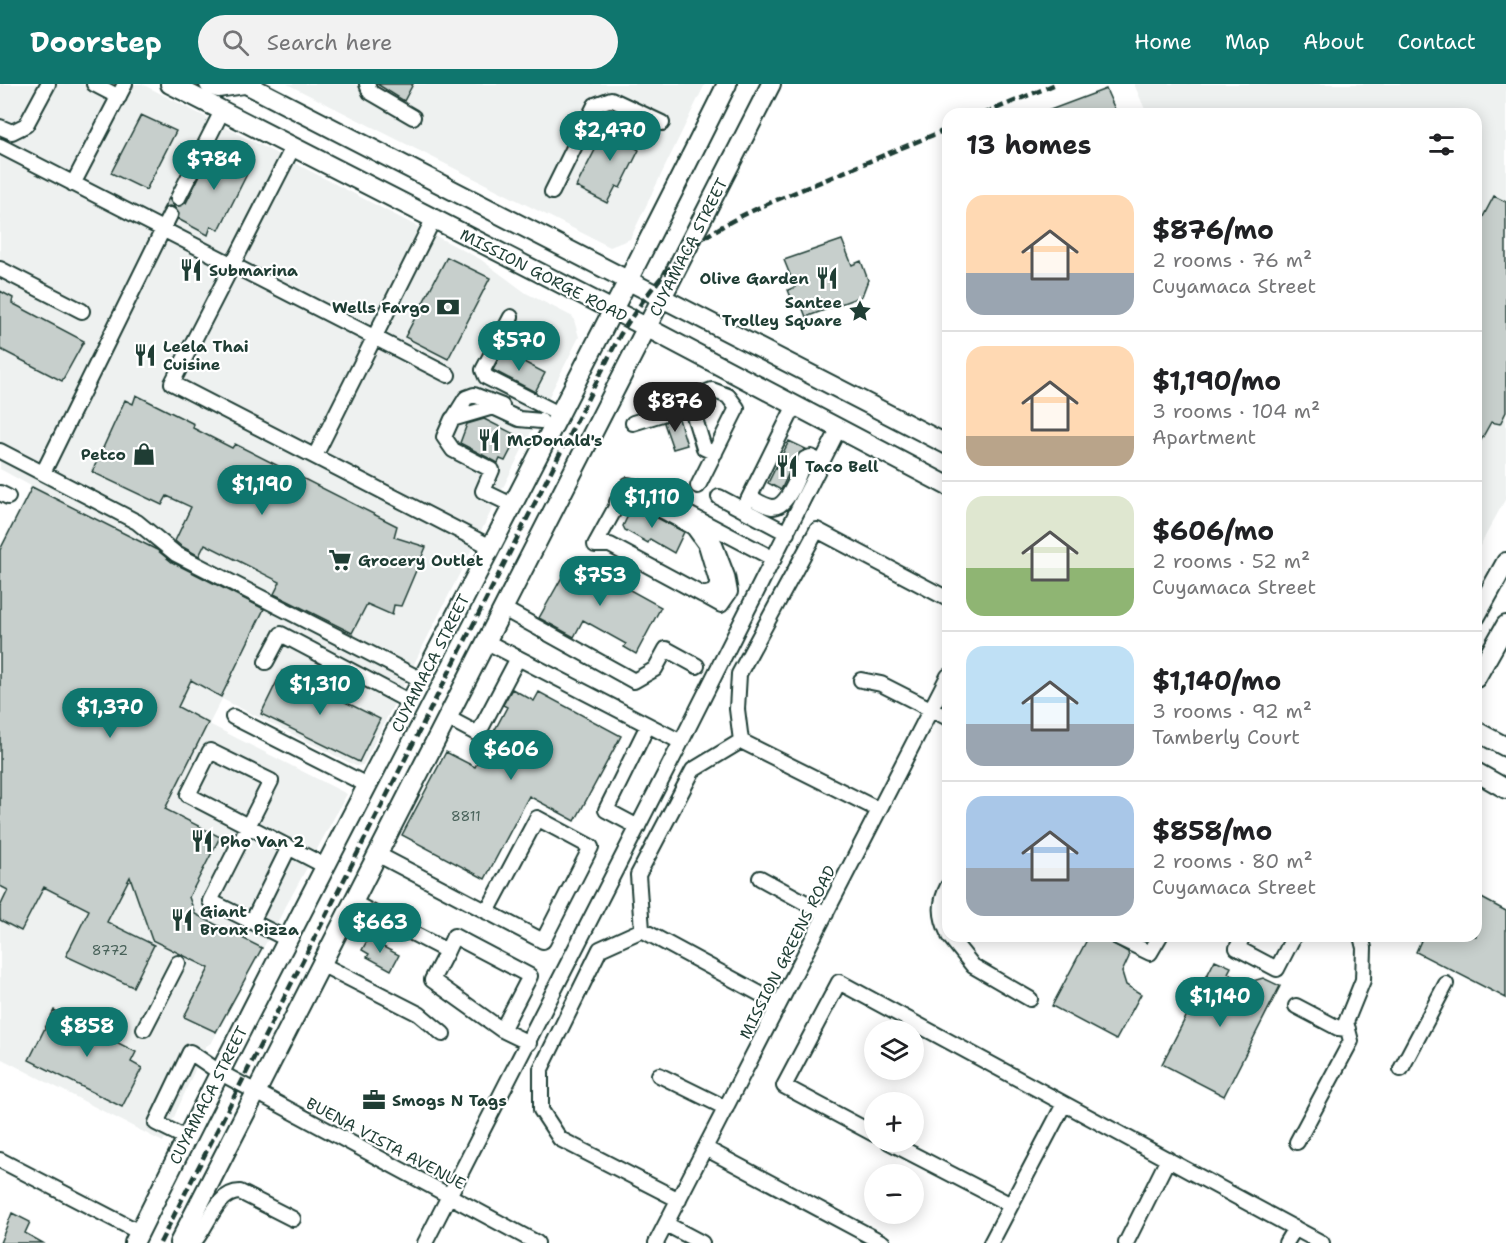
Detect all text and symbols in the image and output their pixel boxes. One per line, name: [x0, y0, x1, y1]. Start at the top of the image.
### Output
search box: [198, 15, 618, 69]
text: Doorstep: [30, 23, 162, 61]
icon: search: [219, 26, 252, 59]
text: Search here: [267, 28, 393, 57]
text: Home: [1134, 28, 1192, 56]
text: Map: [1225, 28, 1270, 56]
text: About: [1303, 28, 1364, 56]
text: Contact: [1397, 28, 1476, 56]
pin: $2,470: [561, 111, 659, 162]
text: $2,470: [574, 117, 646, 143]
text: 13 homes: [966, 127, 1092, 162]
icon: filters: [1425, 128, 1458, 161]
pin: $784: [178, 140, 250, 191]
text: $784: [187, 146, 241, 172]
street label: CUYAMACA STREET: [644, 174, 733, 320]
text: $876/mo: [1152, 212, 1274, 247]
icon: home: [1014, 219, 1086, 291]
street label: MISSION GORGE ROAD: [457, 224, 631, 327]
text: 2 rooms · 76 m²: [1152, 247, 1312, 273]
restaurant icon: Submarina: [178, 257, 204, 283]
place label: Submarina: [209, 260, 298, 281]
restaurant icon: Olive Garden: [814, 265, 840, 291]
place label: Olive Garden: [699, 268, 809, 289]
text: Cuyamaca Street: [1152, 273, 1316, 299]
place label: Santee Trolley Square: [722, 292, 842, 331]
bank icon: Wells Fargo: [435, 294, 461, 320]
place label: Wells Fargo: [332, 297, 430, 318]
place icon: Santee Trolley Square: [847, 298, 873, 324]
pin: $570: [483, 321, 555, 372]
text: $570: [492, 327, 546, 353]
place label: Leela Thai Cuisine: [163, 336, 249, 375]
restaurant icon: Leela Thai Cuisine: [132, 342, 158, 368]
text: $1,190/mo: [1152, 363, 1281, 398]
icon: home: [1014, 370, 1086, 442]
pin: $876: [639, 382, 711, 433]
text: $876: [647, 388, 703, 414]
text: 3 rooms · 104 m²: [1152, 398, 1320, 424]
text: Apartment: [1152, 424, 1256, 450]
restaurant icon: McDonald's: [476, 427, 502, 453]
place label: McDonald's: [507, 430, 603, 451]
shop icon: Petco: [131, 441, 157, 467]
place label: Petco: [81, 444, 126, 465]
restaurant icon: Taco Bell: [774, 453, 800, 479]
place label: Taco Bell: [805, 456, 879, 477]
pin: $1,190: [213, 465, 311, 516]
text: $1,190: [231, 471, 293, 497]
pin: $1,110: [603, 478, 701, 529]
text: $1,110: [624, 484, 680, 510]
text: $606/mo: [1152, 513, 1274, 548]
icon: home: [1014, 520, 1086, 592]
supermarket icon: Grocery Outlet: [327, 547, 353, 573]
text: 2 rooms · 52 m²: [1152, 548, 1310, 574]
place label: Grocery Outlet: [358, 550, 483, 571]
pin: $753: [564, 556, 636, 607]
text: $753: [573, 562, 627, 588]
text: Cuyamaca Street: [1152, 574, 1316, 600]
street label: CUYAMACA STREET: [386, 590, 475, 736]
text: $1,140/mo: [1152, 663, 1281, 698]
pin: $1,310: [271, 665, 369, 716]
icon: home: [1014, 670, 1086, 742]
text: $1,310: [289, 671, 351, 697]
pin: $1,370: [61, 688, 159, 739]
text: $1,370: [76, 694, 144, 720]
text: 3 rooms · 92 m²: [1152, 698, 1312, 724]
text: Tamberly Court: [1152, 724, 1300, 750]
pin: $606: [475, 730, 547, 781]
text: $606: [483, 736, 539, 762]
house number: 8811: [451, 807, 481, 825]
text: $858/mo: [1152, 813, 1272, 848]
icon: home: [1014, 820, 1086, 892]
restaurant icon: Pho Van 2: [189, 828, 215, 854]
place label: Pho Van 2: [220, 831, 305, 852]
text: 2 rooms · 80 m²: [1152, 848, 1313, 874]
street label: MISSION GREENS ROAD: [734, 862, 840, 1043]
text: Cuyamaca Street: [1152, 874, 1316, 900]
place label: Giant Bronx Pizza: [200, 901, 299, 940]
pin: $663: [344, 903, 416, 954]
restaurant icon: Giant Bronx Pizza: [169, 907, 195, 933]
text: $663: [352, 909, 408, 935]
house number: 8772: [92, 941, 128, 959]
pin: $1,140: [1171, 977, 1269, 1028]
text: $1,140: [1189, 983, 1251, 1009]
pin: $858: [51, 1007, 123, 1058]
text: $858: [60, 1013, 114, 1039]
map controls: [864, 1020, 924, 1224]
button: layers: [864, 1020, 924, 1080]
street label: CUYAMACA STREET: [164, 1022, 253, 1168]
office icon: Smogs N Tags: [361, 1087, 387, 1113]
place label: Smogs N Tags: [392, 1090, 507, 1111]
button: +: [864, 1092, 924, 1152]
street label: BUENA VISTA AVENUE: [303, 1093, 469, 1194]
button: −: [864, 1164, 924, 1224]

